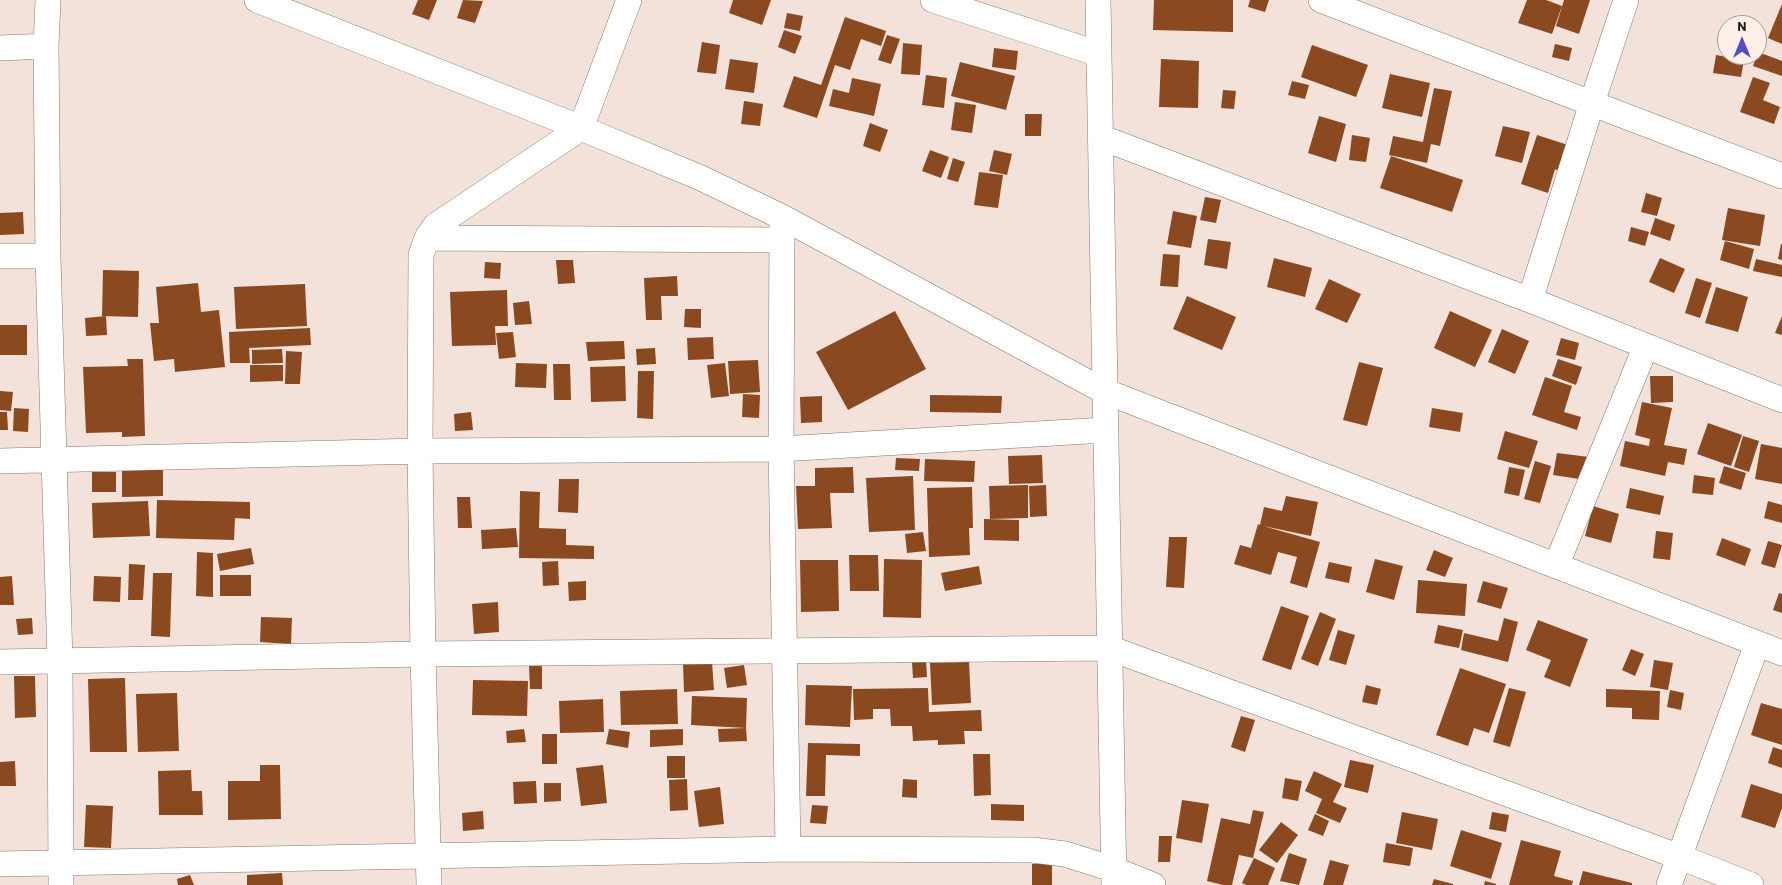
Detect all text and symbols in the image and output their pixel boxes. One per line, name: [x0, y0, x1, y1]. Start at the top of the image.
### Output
north arrow: [1717, 15, 1767, 65]
text: N: [1737, 17, 1747, 34]

